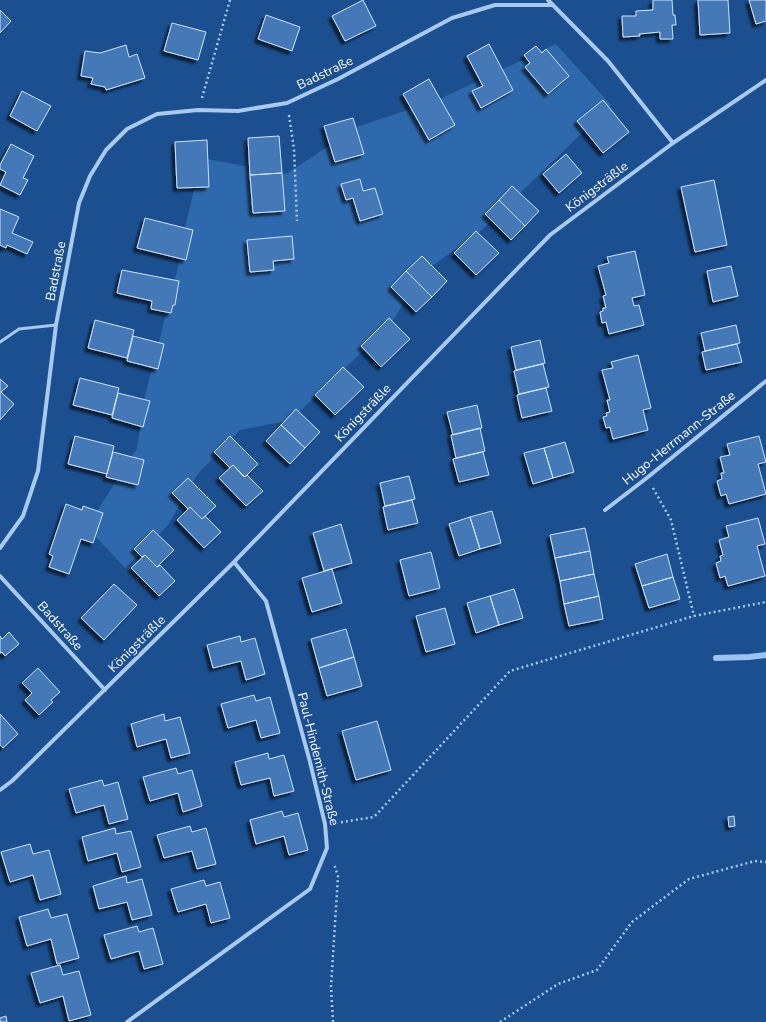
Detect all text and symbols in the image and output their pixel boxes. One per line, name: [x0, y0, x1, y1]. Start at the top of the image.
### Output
street label: Badstraße: [294, 52, 356, 94]
street label: Königsträßle: [562, 157, 632, 216]
street label: Badstraße: [41, 240, 71, 302]
street label: Königsträßle: [331, 380, 395, 446]
street label: Hugo-Herrmann-Straße: [619, 387, 739, 489]
street label: Badstraße: [33, 598, 87, 655]
street label: Königsträßle: [104, 611, 170, 677]
street label: Paul-Hindemith-Straße: [293, 691, 343, 827]

